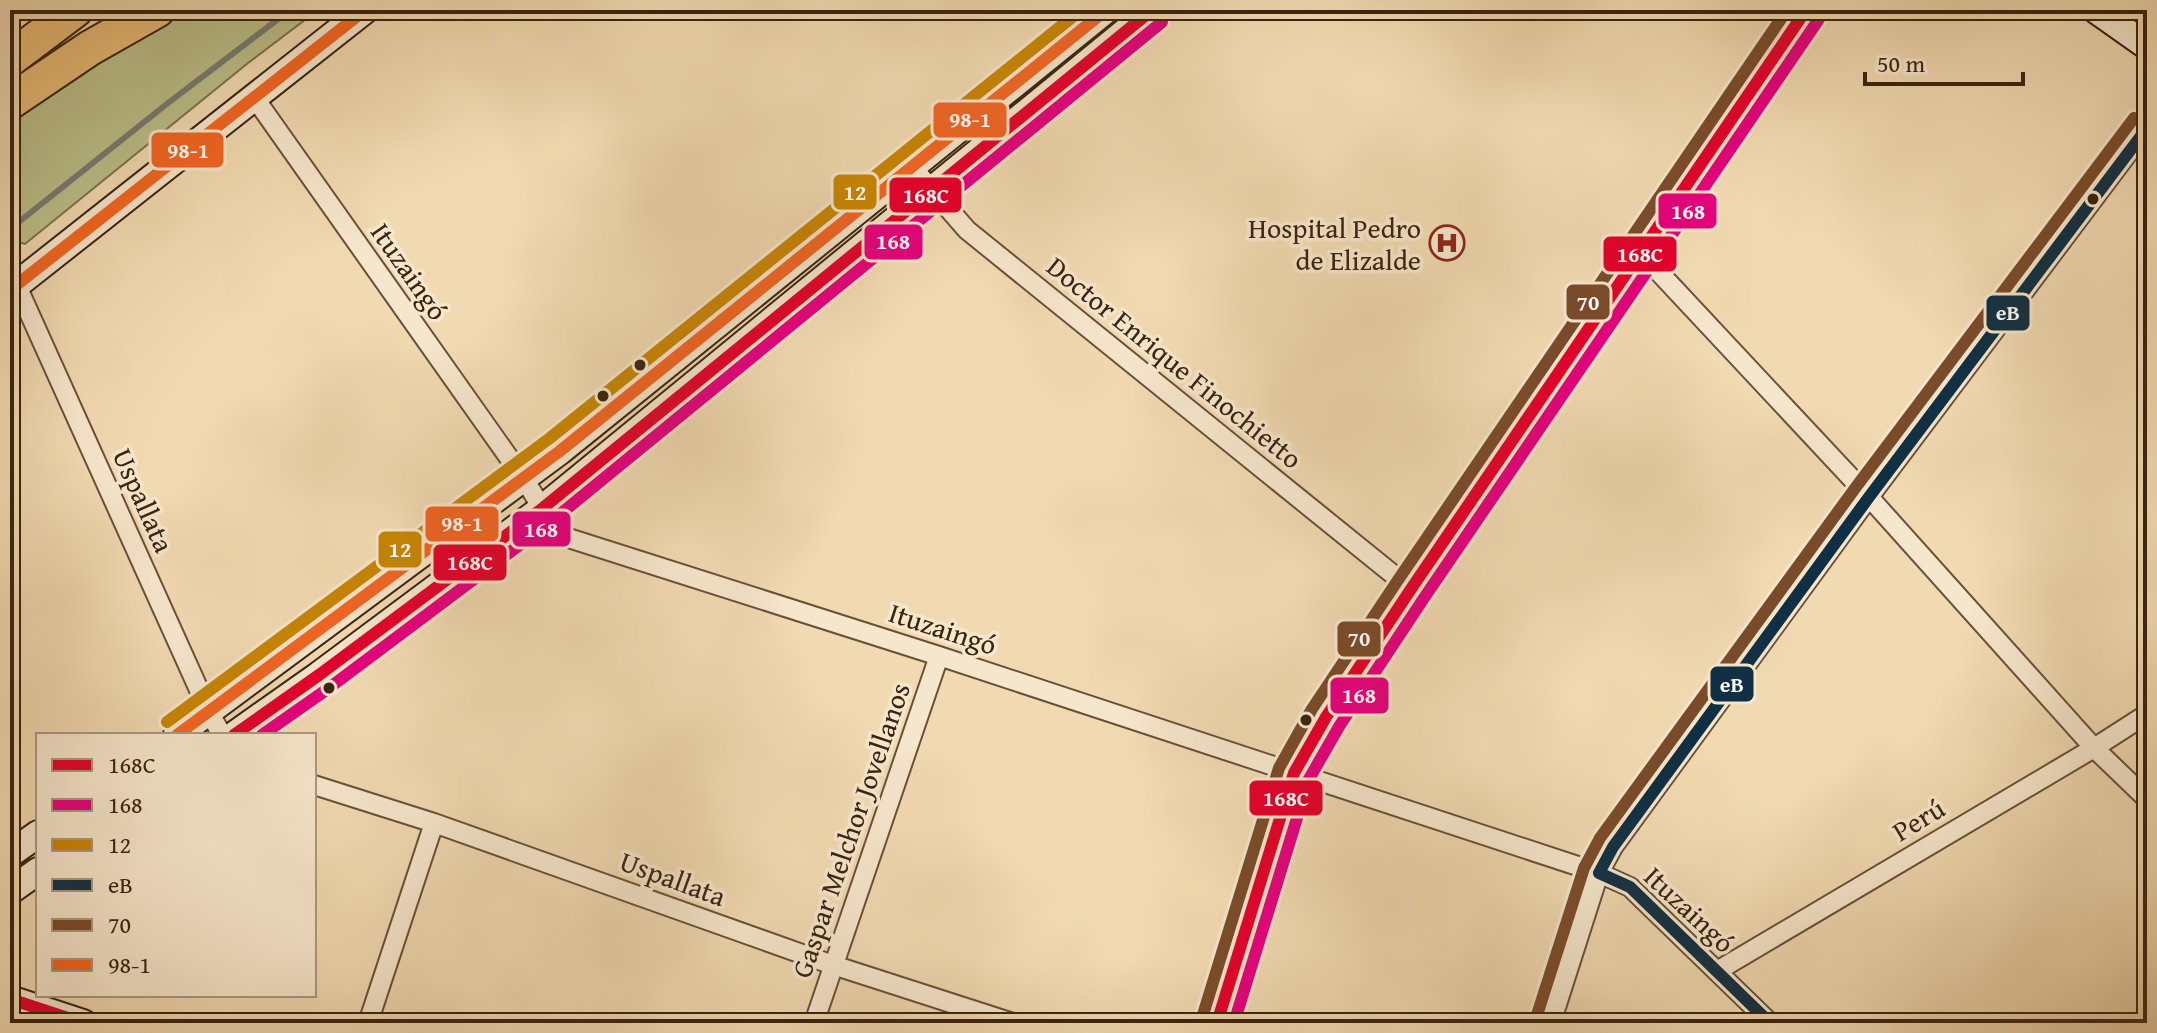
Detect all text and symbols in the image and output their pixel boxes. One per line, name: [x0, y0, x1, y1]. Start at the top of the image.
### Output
scale bar: [1865, 36, 2023, 86]
text: 50 m: [1877, 46, 1925, 81]
line badge: 98-1: [932, 101, 1008, 139]
text: 98-1: [949, 103, 991, 135]
line badge: 98-1: [150, 131, 225, 169]
text: 98-1: [167, 134, 209, 166]
line badge: 12: [832, 173, 878, 211]
text: 12: [844, 176, 866, 208]
line badge: 168C: [888, 176, 963, 214]
text: 168C: [903, 179, 949, 211]
unlabelled marker: [2085, 191, 2101, 207]
line badge: 168: [1657, 192, 1718, 230]
text: 168: [1671, 195, 1705, 227]
place label: Hospital Pedro de Elizalde: [1248, 207, 1421, 280]
street label: Ituzaingó: [361, 214, 459, 328]
line badge: 168: [863, 223, 924, 261]
hospital icon: Hospital Pedro de Elizalde: [1428, 224, 1466, 262]
text: 168: [876, 225, 910, 257]
line badge: 168C: [1602, 235, 1678, 273]
text: 168C: [1617, 238, 1663, 270]
street label: Doctor Enrique Finochietto: [1038, 246, 1312, 478]
line badge: 70: [1565, 283, 1611, 321]
text: 70: [1577, 286, 1599, 318]
line badge: eB: [1985, 294, 2031, 332]
text: eB: [1996, 296, 2020, 328]
unlabelled marker: [632, 357, 648, 373]
unlabelled marker: [595, 388, 611, 404]
street label: Uspallata: [103, 441, 185, 559]
line badge: 98-1: [424, 505, 500, 543]
text: 98-1: [441, 507, 483, 539]
line badge: 168: [511, 510, 572, 548]
text: 168: [524, 513, 558, 545]
line badge: 12: [377, 530, 423, 569]
text: 12: [389, 533, 411, 565]
line badge: 168C: [432, 543, 508, 582]
text: 168C: [447, 546, 493, 578]
street label: Ituzaingó: [884, 591, 1002, 665]
line badge: 70: [1336, 620, 1382, 658]
text: 70: [1348, 622, 1370, 654]
line badge: eB: [1709, 665, 1755, 703]
text: eB: [1720, 668, 1744, 700]
line badge: 168: [1329, 676, 1390, 715]
street label: Gaspar Melchor Jovellanos: [780, 677, 920, 983]
text: 168: [1342, 679, 1376, 711]
unlabelled marker: [321, 680, 337, 696]
unlabelled marker: [1298, 712, 1314, 728]
legend: [36, 733, 316, 997]
text: 168C: [108, 747, 156, 782]
line badge: 168C: [1248, 779, 1324, 817]
text: 168C: [1263, 782, 1309, 814]
text: 168: [108, 787, 143, 822]
street label: Perú: [1884, 787, 1952, 851]
text: 12: [108, 827, 131, 862]
street label: Uspallata: [614, 840, 732, 916]
street label: Ituzaingó: [1635, 856, 1745, 962]
text: eB: [108, 867, 133, 902]
text: 70: [108, 907, 131, 942]
text: 98-1: [108, 947, 151, 982]

